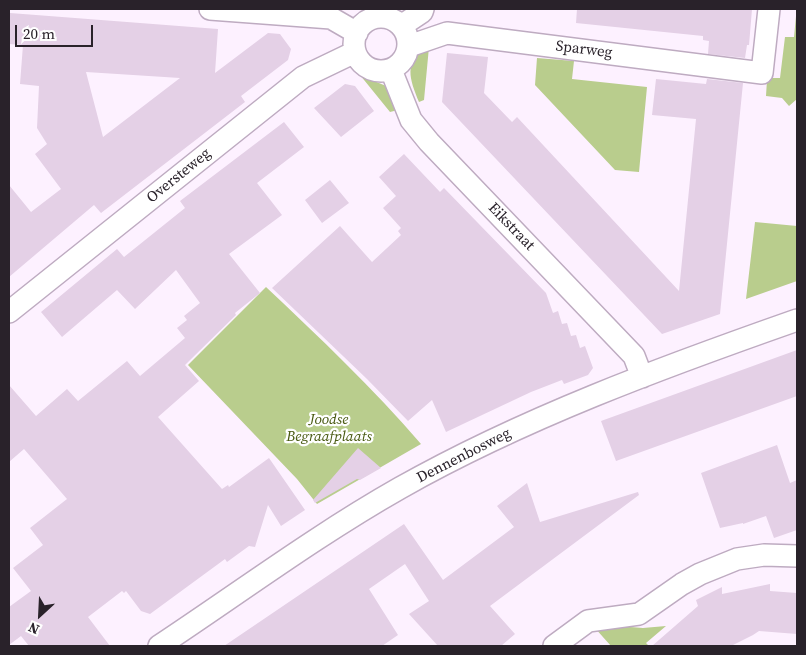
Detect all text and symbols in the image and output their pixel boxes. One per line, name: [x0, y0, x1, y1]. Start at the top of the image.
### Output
scale bar: [18, 15, 95, 47]
text: 20 m: [23, 23, 55, 44]
street label: Sparweg: [555, 38, 613, 62]
street label: Oversteweg: [143, 145, 215, 207]
street label: Eikstraat: [484, 199, 538, 255]
park label: Joodse Begraafplaats: [286, 411, 372, 446]
street label: Dennenbosweg: [414, 425, 514, 487]
north arrow: [15, 590, 65, 640]
text: N: [25, 617, 43, 640]

